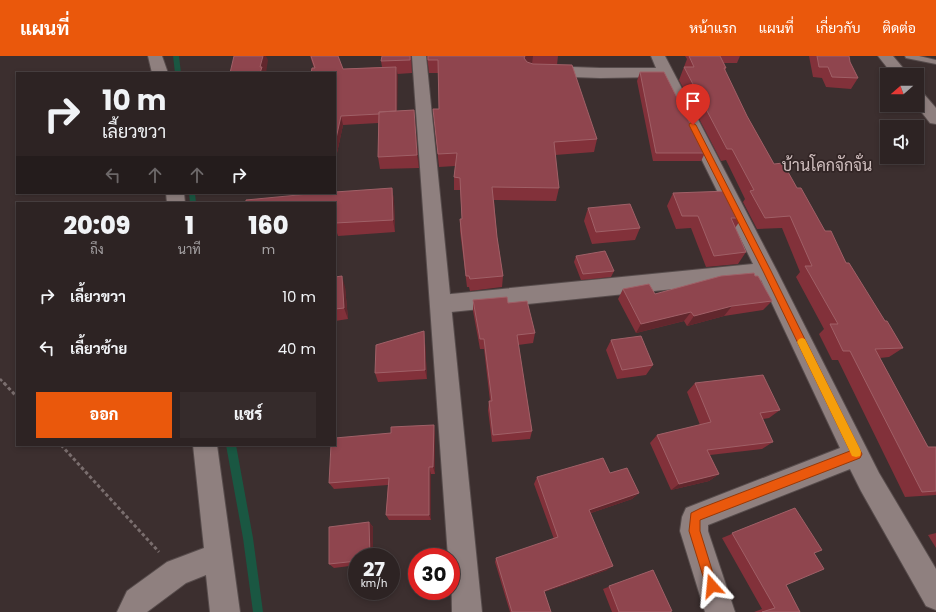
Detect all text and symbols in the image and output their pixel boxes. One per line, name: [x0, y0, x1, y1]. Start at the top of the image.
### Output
text: แผนที่: [20, 15, 69, 42]
text: หน้าแรก: [689, 18, 737, 38]
text: แผนที่: [759, 18, 794, 38]
text: เกี่ยวกับ: [816, 18, 860, 38]
text: ติดต่อ: [882, 18, 916, 38]
north arrow: [880, 68, 924, 112]
map controls: [880, 68, 924, 164]
text: 10 m: [102, 81, 166, 120]
pin: [676, 84, 710, 125]
icon: right: [36, 88, 88, 140]
icon: arrive: [682, 90, 704, 112]
text: เลี้ยวขวา: [102, 119, 166, 144]
button: sound: [880, 120, 924, 164]
district label: บ้านโคกจักจั่น: [782, 152, 872, 177]
icon: left: [102, 164, 124, 186]
icon: ahead: [144, 164, 166, 186]
icon: ahead: [186, 164, 208, 186]
icon: right: [228, 164, 250, 186]
text: 20:09: [63, 209, 130, 242]
text: 1: [185, 209, 194, 242]
text: 160: [248, 209, 289, 242]
text: ถึง: [90, 240, 104, 259]
text: นาที: [178, 240, 201, 259]
text: m: [262, 240, 275, 259]
icon: right: [36, 285, 58, 307]
text: เลี้ยวขวา: [70, 286, 126, 307]
text: 10 m: [282, 286, 316, 307]
icon: left: [36, 337, 58, 359]
text: เลี้ยวซ้าย: [70, 338, 127, 359]
text: 40 m: [278, 338, 316, 359]
button: ออก: [36, 392, 172, 438]
button: แชร์: [180, 392, 316, 438]
speed limit sign: 30: [408, 548, 460, 600]
text: 27: [363, 555, 385, 583]
position arrow: [691, 565, 733, 607]
text: km/h: [361, 576, 387, 591]

